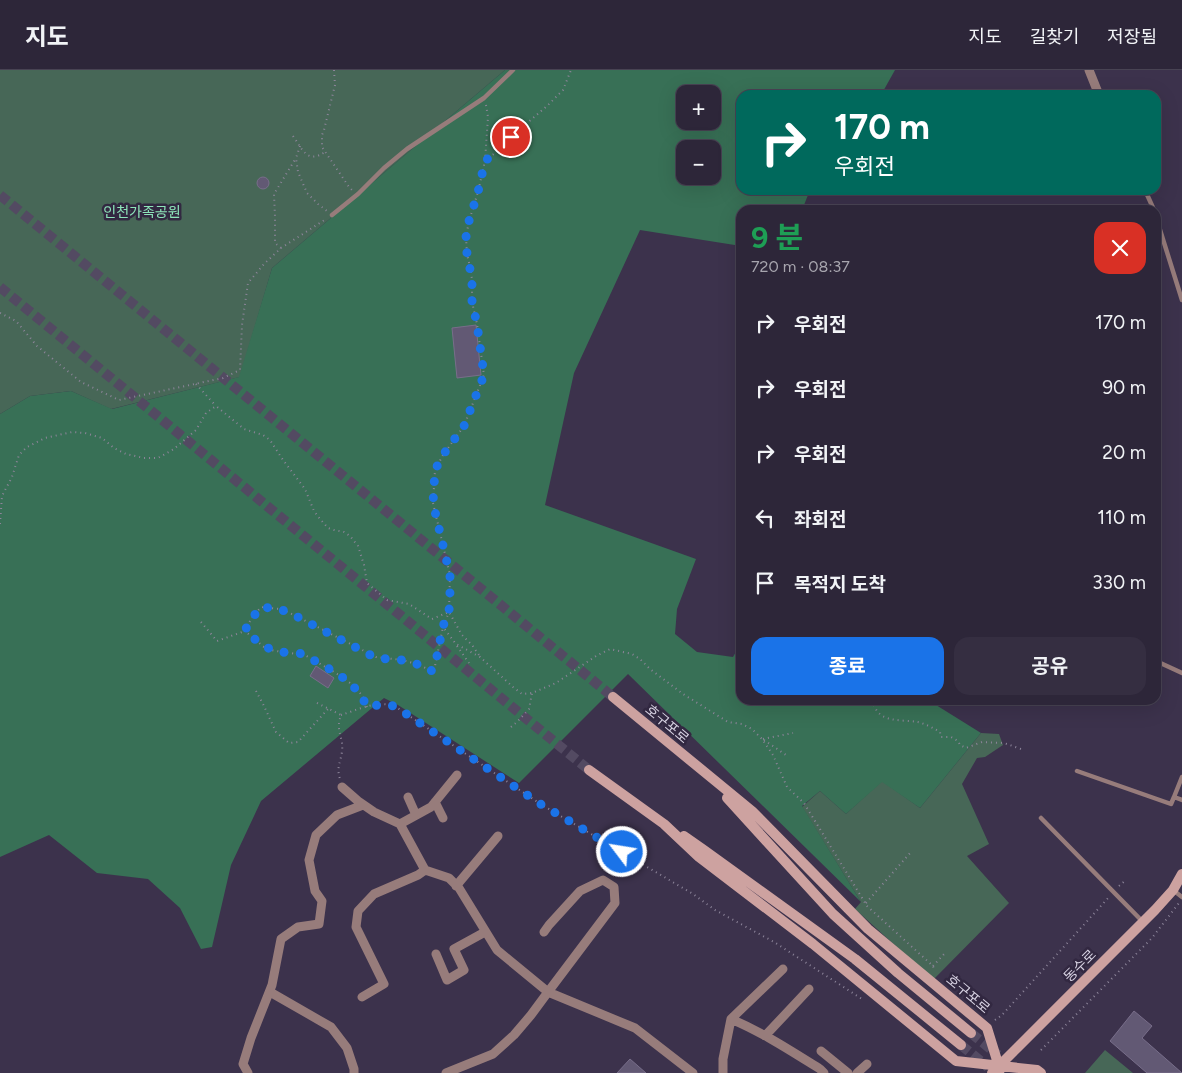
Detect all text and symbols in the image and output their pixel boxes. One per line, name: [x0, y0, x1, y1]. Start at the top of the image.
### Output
text: 지도: [25, 22, 69, 51]
text: 지도: [969, 26, 1002, 48]
text: 길찾기: [1030, 26, 1079, 48]
text: 저장됨: [1107, 26, 1157, 48]
map controls: [676, 85, 721, 185]
button: +: [676, 85, 721, 130]
text: 170 m: [834, 106, 930, 148]
icon: right: [751, 110, 816, 175]
pin: [490, 116, 532, 158]
icon: arrive: [497, 123, 525, 151]
button: −: [676, 140, 721, 185]
text: 우회전: [834, 153, 895, 180]
park label: 인천가족공원: [103, 204, 181, 221]
text: 9 분: [751, 219, 803, 256]
button: close: [1094, 222, 1146, 274]
text: 720 m · 08:37: [751, 257, 850, 276]
icon: right: [751, 309, 779, 337]
text: 170 m: [1095, 311, 1146, 334]
text: 우회전: [794, 313, 846, 336]
icon: right: [751, 374, 779, 402]
text: 90 m: [1102, 376, 1146, 399]
text: 우회전: [794, 378, 846, 401]
icon: right: [751, 439, 779, 467]
text: 20 m: [1102, 441, 1146, 464]
text: 우회전: [794, 443, 846, 466]
icon: left: [751, 504, 779, 532]
text: 110 m: [1097, 506, 1146, 529]
text: 좌회전: [794, 508, 846, 531]
icon: arrive: [751, 569, 779, 597]
text: 330 m: [1092, 571, 1146, 594]
text: 목적지 도착: [794, 573, 886, 596]
button: 종료: [751, 637, 944, 695]
button: 공유: [954, 637, 1146, 695]
street label: 호구포로: [642, 701, 692, 747]
position arrow: [595, 825, 647, 877]
street label: 동수로: [1060, 946, 1100, 986]
street label: 호구포로: [943, 971, 993, 1017]

